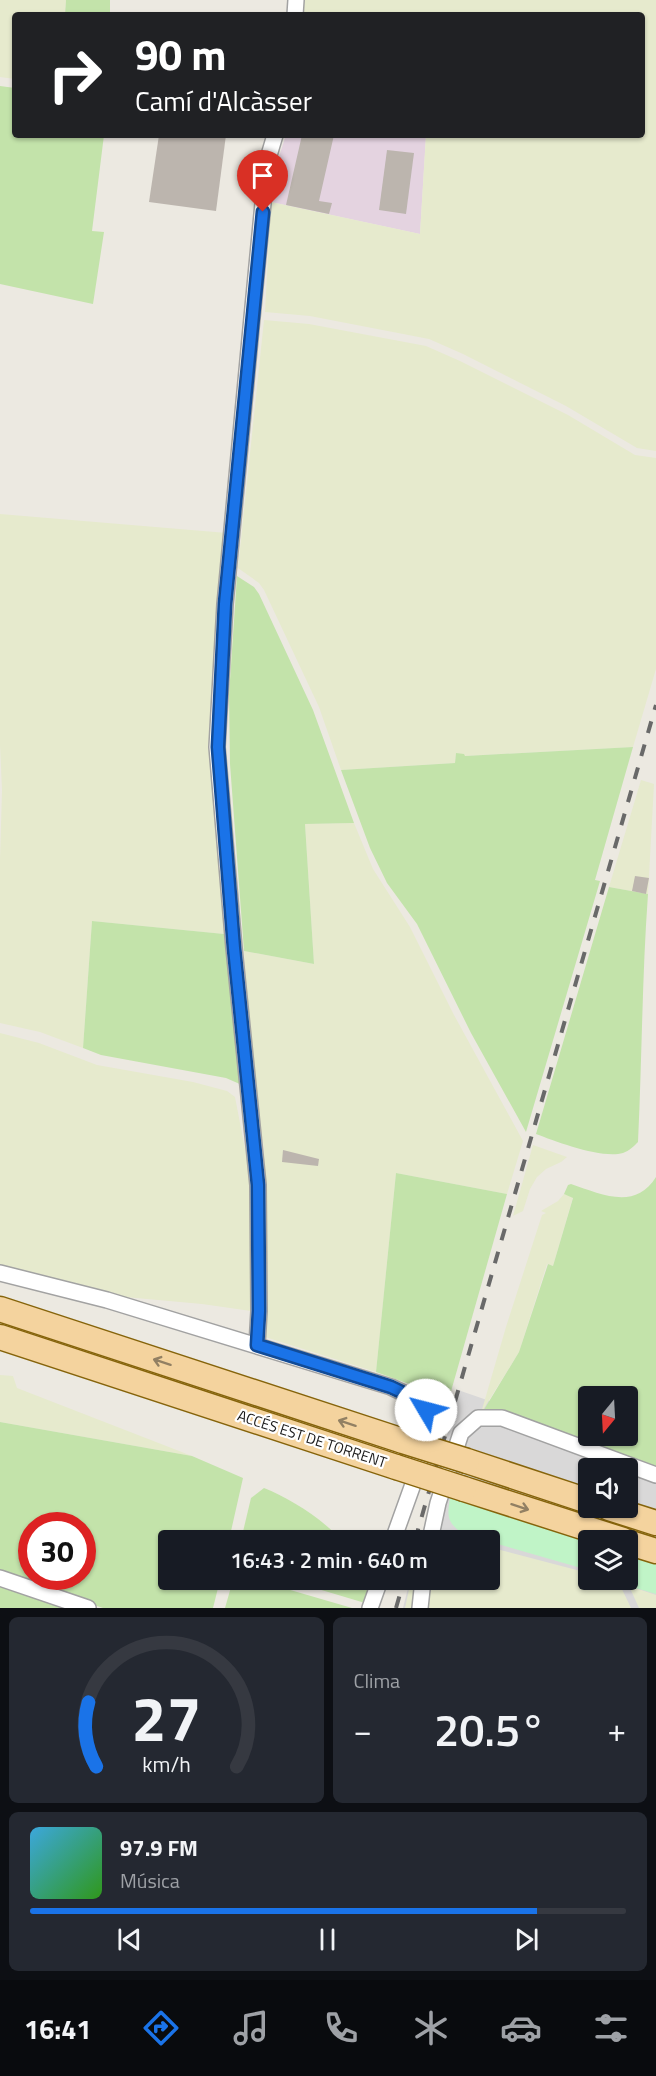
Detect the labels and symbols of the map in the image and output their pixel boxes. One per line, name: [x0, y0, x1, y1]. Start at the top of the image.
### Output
pin: [237, 150, 288, 212]
one-way arrow: [153, 1356, 172, 1367]
position arrow: [394, 1378, 458, 1442]
north arrow: [578, 1386, 638, 1446]
street label: ACCÉS EST DE TORRENT: [235, 1404, 390, 1474]
one-way arrow: [338, 1416, 357, 1427]
one-way arrow: [510, 1502, 529, 1513]
speed limit sign: 30: [18, 1512, 96, 1590]

